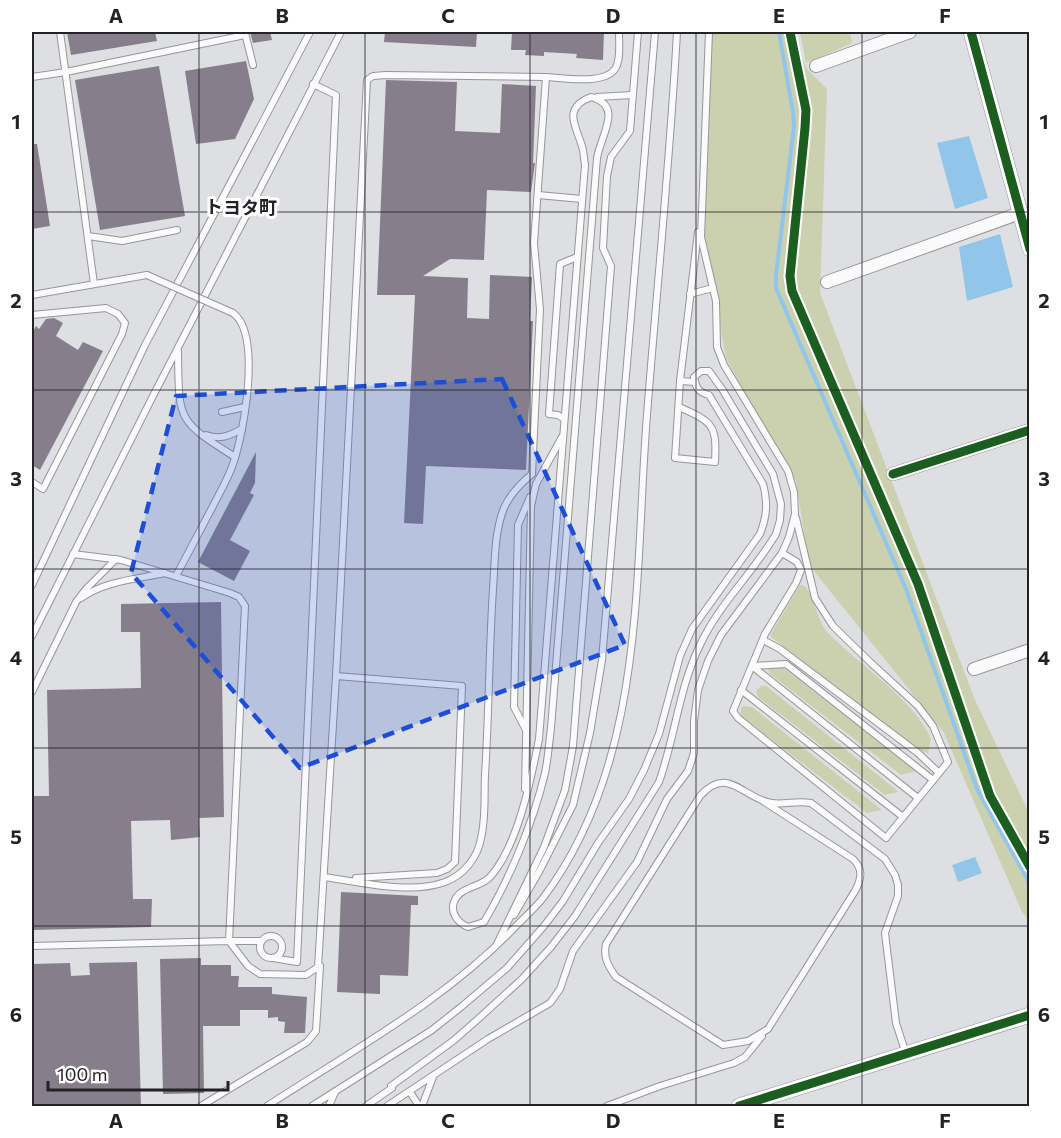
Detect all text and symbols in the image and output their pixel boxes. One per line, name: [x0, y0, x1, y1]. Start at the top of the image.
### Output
text: A: [109, 3, 123, 27]
text: B: [275, 3, 289, 27]
text: C: [441, 3, 455, 27]
text: D: [606, 3, 620, 27]
text: E: [773, 3, 785, 27]
text: F: [939, 3, 951, 27]
text: 1: [11, 109, 21, 133]
text: 1: [1039, 109, 1049, 133]
district label: トヨタ町: [205, 196, 277, 218]
text: 2: [10, 288, 22, 312]
text: 2: [1038, 288, 1050, 312]
text: 3: [10, 466, 22, 490]
text: 3: [1038, 466, 1050, 490]
text: 4: [10, 645, 22, 669]
text: 4: [1038, 645, 1050, 669]
text: 5: [10, 824, 22, 848]
text: 5: [1038, 824, 1050, 848]
text: 6: [10, 1002, 22, 1026]
text: 6: [1038, 1002, 1050, 1026]
scale bar: [48, 1054, 228, 1092]
text: 100 m: [57, 1063, 107, 1085]
text: A: [109, 1108, 123, 1132]
text: B: [275, 1108, 289, 1132]
text: C: [441, 1108, 455, 1132]
text: D: [606, 1108, 620, 1132]
text: E: [773, 1108, 785, 1132]
text: F: [939, 1108, 951, 1132]

